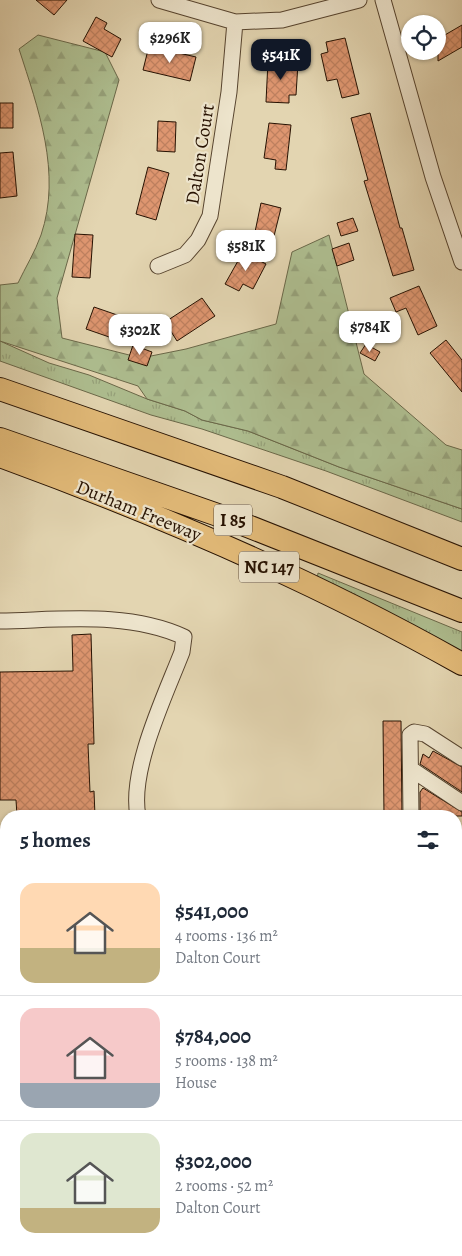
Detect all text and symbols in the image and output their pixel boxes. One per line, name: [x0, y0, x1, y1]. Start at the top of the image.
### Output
map controls: [401, 15, 446, 60]
button: locate: [401, 15, 446, 60]
pin: $296K: [135, 22, 205, 64]
text: $296K: [150, 27, 190, 49]
pin: $541K: [246, 38, 316, 81]
text: $541K: [262, 44, 300, 66]
street label: Dalton Court: [179, 102, 221, 206]
pin: $581K: [211, 230, 281, 272]
text: $581K: [227, 235, 265, 257]
pin: $784K: [335, 310, 405, 353]
pin: $302K: [105, 314, 175, 356]
text: $784K: [350, 316, 390, 338]
text: $302K: [120, 319, 160, 341]
street label: Durham Freeway: [72, 474, 206, 548]
road number: I 85: [214, 504, 252, 536]
road number: NC 147: [239, 552, 299, 582]
text: 5 homes: [20, 826, 91, 854]
icon: filters: [414, 826, 442, 854]
text: $541,000: [175, 897, 248, 925]
icon: home: [60, 903, 120, 963]
text: 4 rooms · 136 m²: [175, 925, 278, 947]
text: Dalton Court: [175, 947, 261, 969]
text: $784,000: [175, 1022, 251, 1050]
icon: home: [60, 1028, 120, 1088]
text: 5 rooms · 138 m²: [175, 1050, 278, 1072]
text: House: [175, 1072, 217, 1094]
text: $302,000: [175, 1147, 252, 1175]
icon: home: [60, 1153, 120, 1213]
text: 2 rooms · 52 m²: [175, 1175, 273, 1197]
text: Dalton Court: [175, 1197, 261, 1219]

